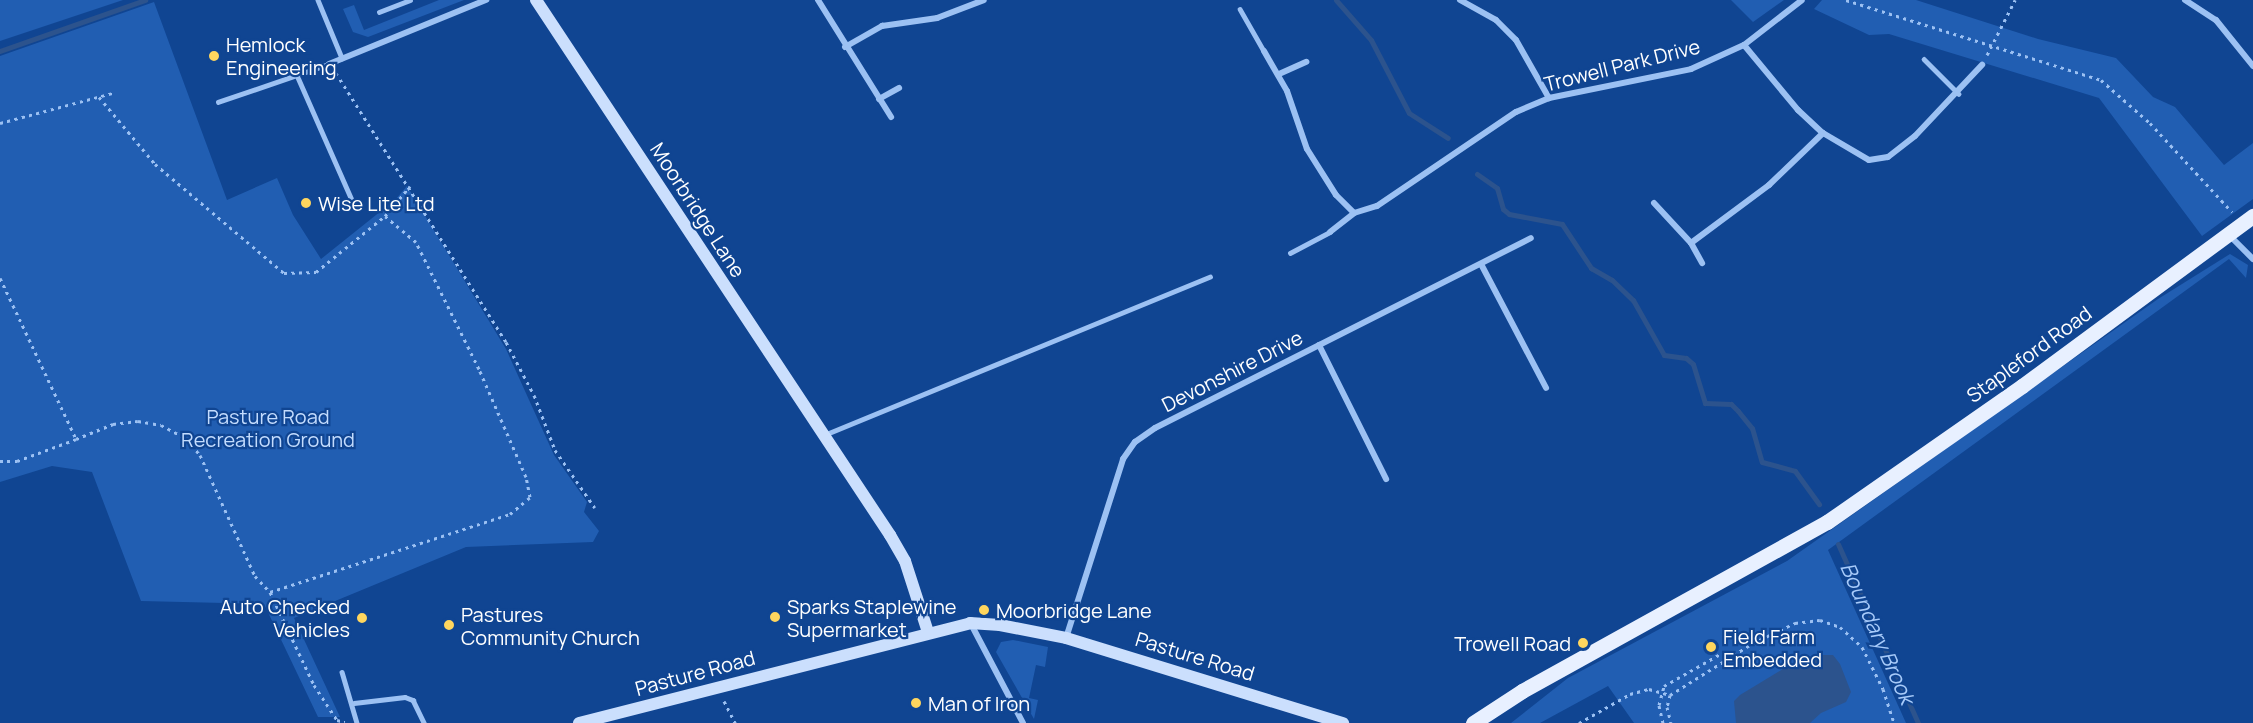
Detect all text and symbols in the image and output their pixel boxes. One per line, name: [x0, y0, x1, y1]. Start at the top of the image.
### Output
place label: Hemlock Engineering: [226, 33, 337, 80]
street label: Trowell Park Drive: [1541, 34, 1703, 96]
marker: Hemlock Engineering: [207, 49, 221, 63]
street label: Moorbridge Lane: [646, 138, 750, 282]
place label: Wise Lite Ltd: [318, 191, 435, 215]
marker: Wise Lite Ltd: [299, 196, 313, 210]
street label: Stapleford Road: [1962, 301, 2096, 407]
street label: Devonshire Drive: [1158, 325, 1306, 417]
park label: Pasture Road Recreation Ground: [181, 404, 355, 451]
water label: Boundary Brook: [1835, 558, 1921, 708]
place label: Auto Checked Vehicles: [220, 594, 350, 641]
place label: Sparks Staplewine Supermarket: [787, 594, 956, 641]
place label: Moorbridge Lane: [996, 598, 1152, 622]
place label: Pastures Community Church: [461, 602, 640, 649]
marker: Moorbridge Lane: [977, 603, 991, 617]
marker: Sparks Staplewine Supermarket: [768, 610, 782, 624]
marker: Auto Checked Vehicles: [355, 611, 369, 625]
marker: Pastures Community Church: [442, 618, 456, 632]
place label: Field Farm Embedded: [1723, 624, 1822, 671]
street label: Pasture Road: [1133, 627, 1257, 685]
place label: Trowell Road: [1454, 631, 1571, 655]
marker: Trowell Road: [1576, 636, 1590, 650]
marker: Field Farm Embedded: [1704, 640, 1718, 654]
street label: Pasture Road: [632, 645, 758, 701]
place label: Man of Iron: [928, 691, 1030, 715]
marker: Man of Iron: [909, 696, 923, 710]

